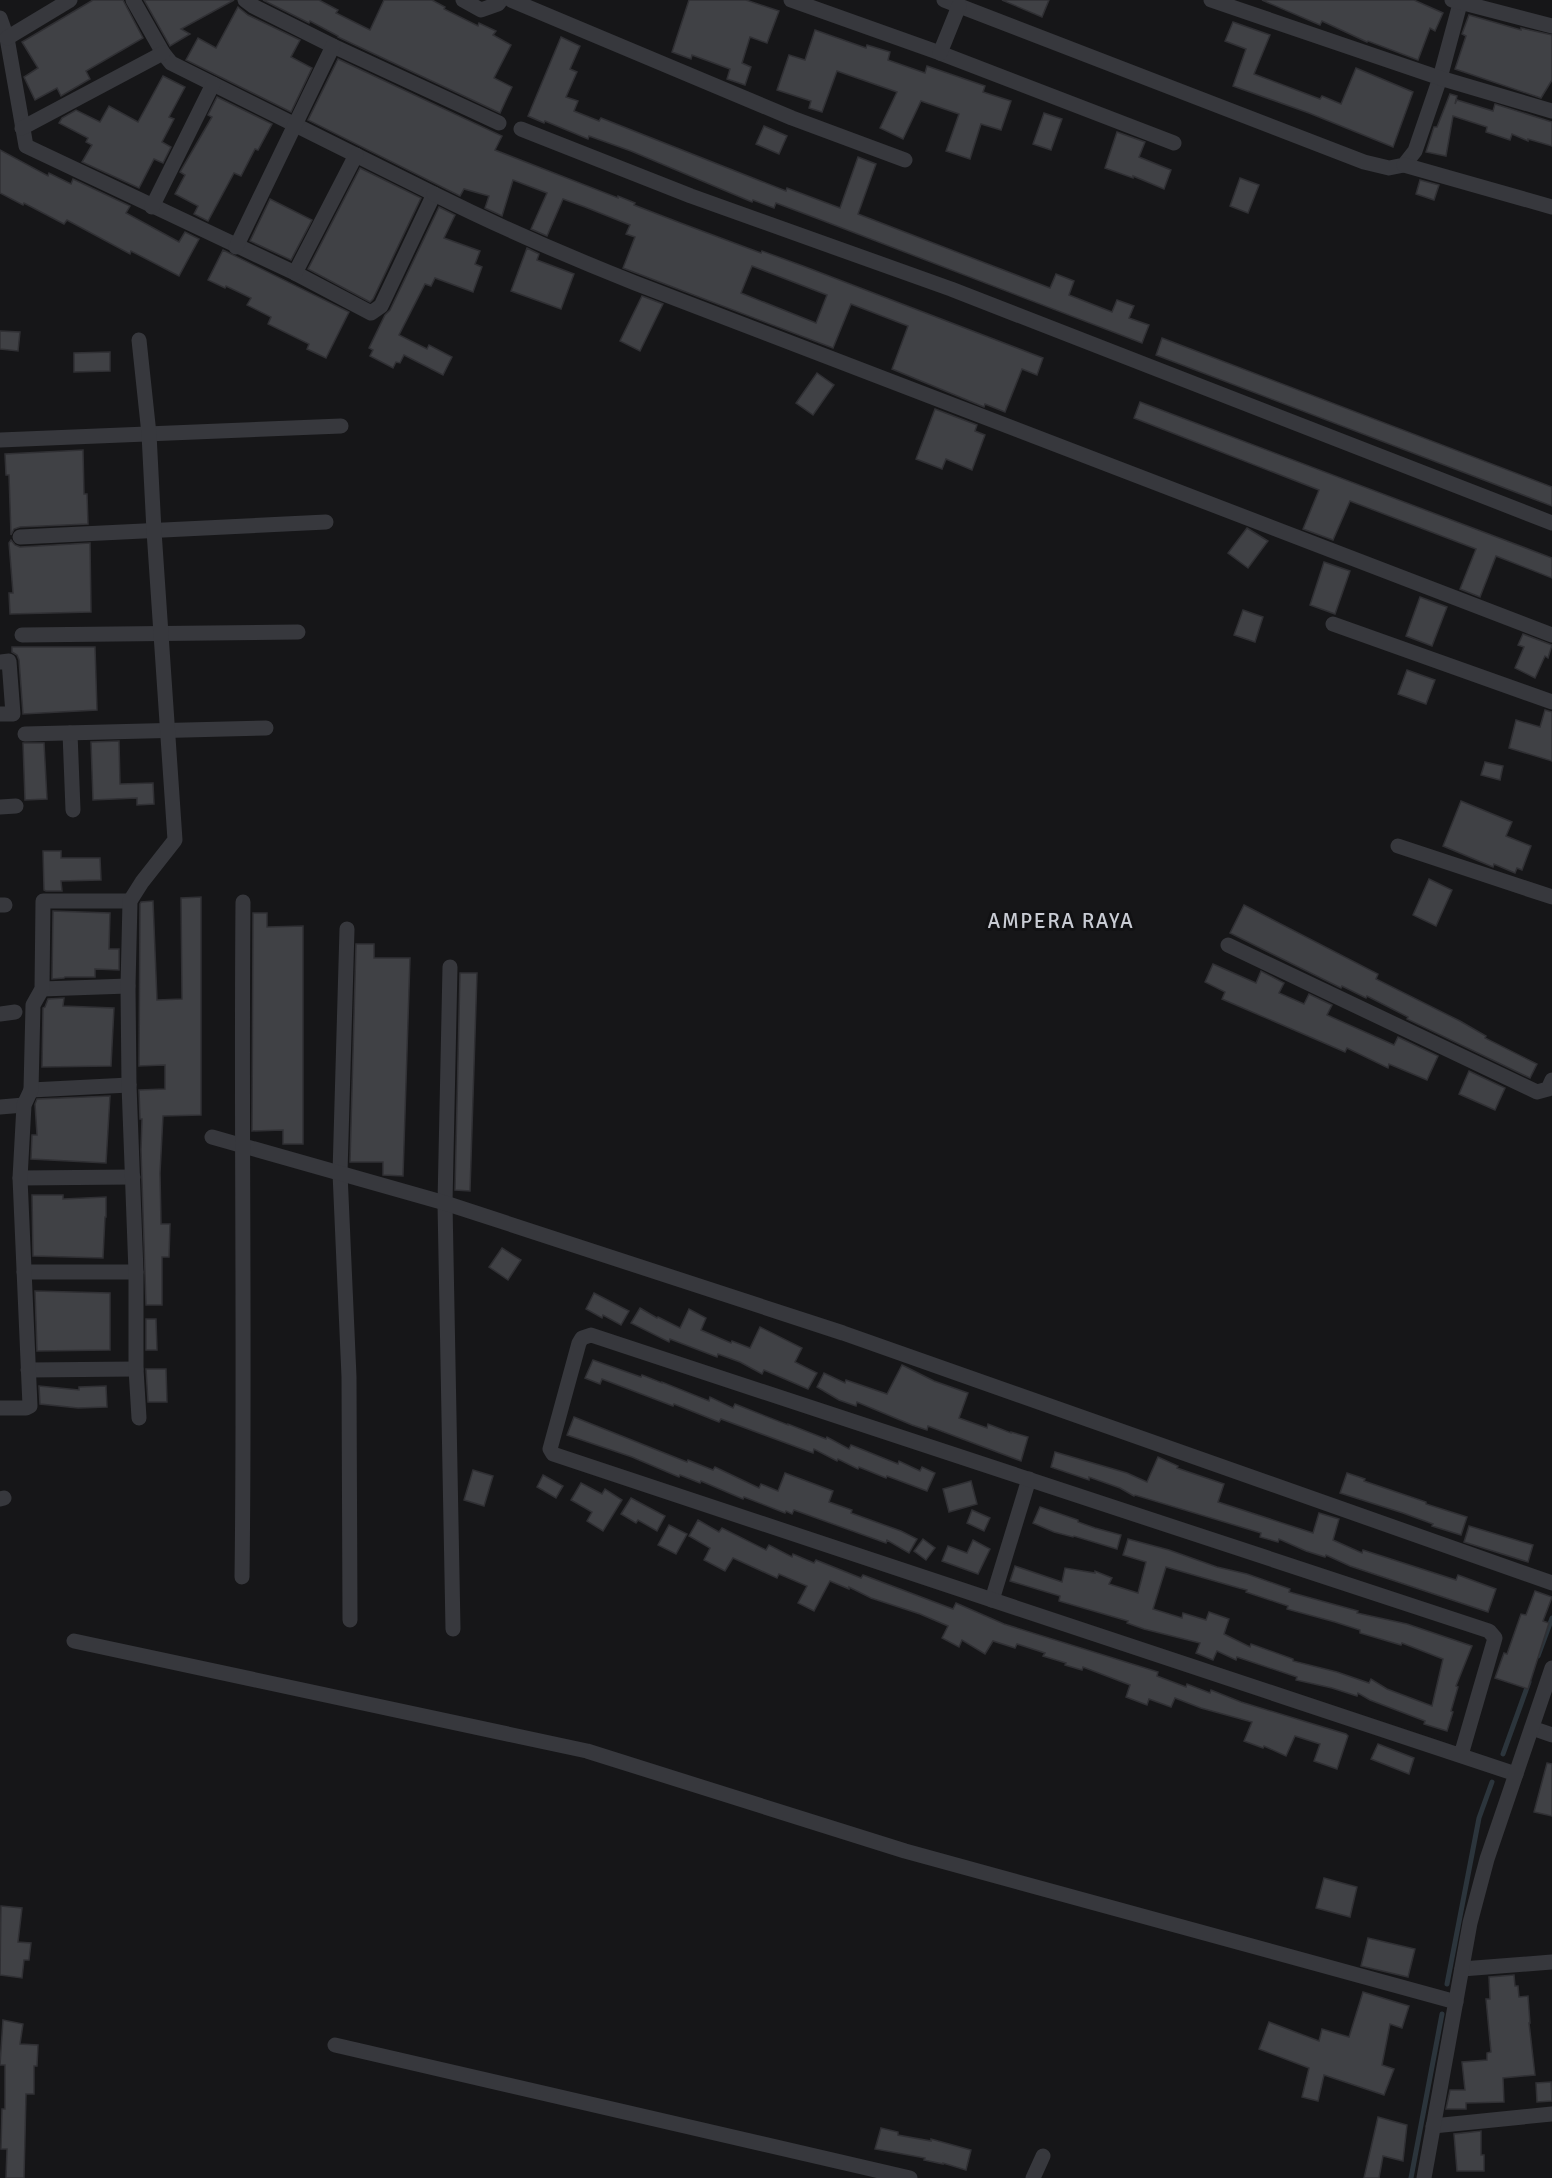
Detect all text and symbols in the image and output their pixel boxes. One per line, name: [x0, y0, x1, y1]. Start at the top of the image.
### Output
district label: AMPERA RAYA: [988, 908, 1134, 934]

